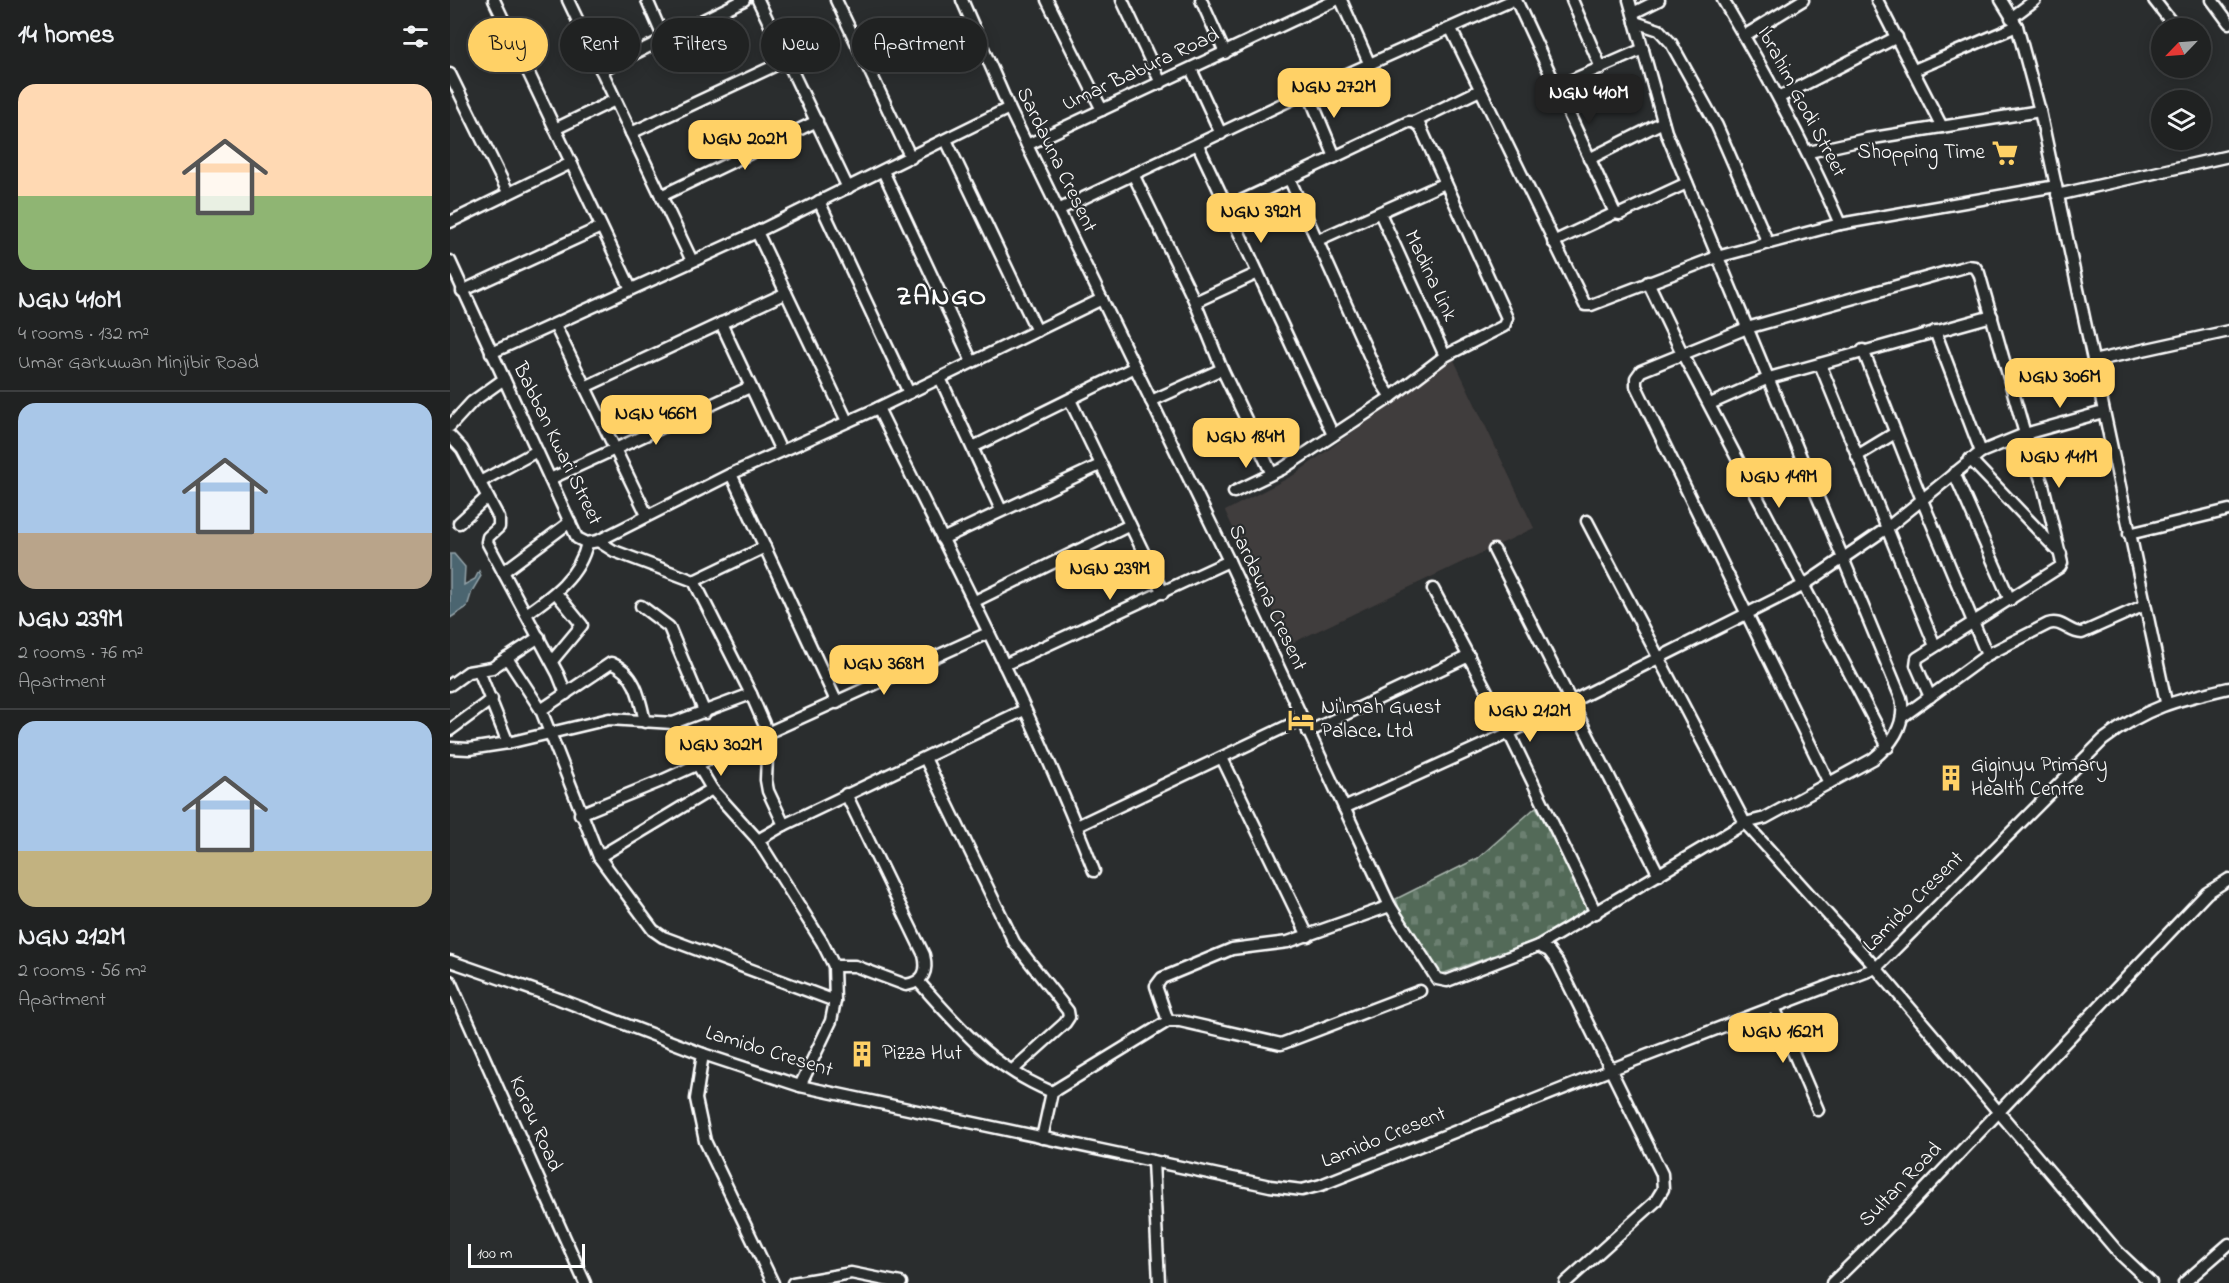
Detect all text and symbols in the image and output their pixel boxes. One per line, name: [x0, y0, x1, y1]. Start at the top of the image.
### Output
text: 14 homes: [18, 17, 114, 55]
chip: Buy: [468, 18, 548, 72]
chip: Rent: [560, 18, 640, 72]
chip: Filters: [652, 18, 749, 72]
chip: New: [761, 18, 840, 72]
chip: Apartment: [852, 18, 987, 72]
north arrow: [2151, 18, 2211, 78]
map controls: [2151, 18, 2211, 150]
icon: filters: [399, 20, 432, 53]
street label: Umar Babura Road: [1058, 20, 1225, 120]
street label: Ibrahim Godi Street: [1749, 21, 1853, 183]
pin: NGN 272M: [1272, 68, 1396, 119]
text: NGN 272M: [1292, 73, 1376, 102]
pin: NGN 410M: [1527, 74, 1651, 125]
text: NGN 410M: [1549, 79, 1629, 108]
street label: Sardauna Cresent: [1008, 82, 1104, 238]
button: layers: [2151, 90, 2211, 150]
pin: NGN 202M: [683, 120, 807, 171]
icon: home: [171, 123, 279, 231]
text: NGN 202M: [702, 125, 788, 154]
place label: Shopping Time: [1857, 138, 1986, 170]
supermarket icon: Shopping Time: [1990, 138, 2020, 168]
pin: NGN 392M: [1199, 193, 1323, 244]
text: NGN 392M: [1221, 198, 1301, 227]
street label: Madina Link: [1396, 225, 1465, 327]
district label: ZANGO: [896, 278, 988, 317]
text: NGN 410M: [18, 282, 122, 320]
text: 4 rooms · 132 m²: [18, 320, 149, 349]
text: Umar Garkuwan Minjibir Road: [18, 349, 259, 378]
street label: Babban Kwari Street: [504, 357, 609, 530]
pin: NGN 306M: [1998, 358, 2122, 409]
text: NGN 306M: [2019, 363, 2101, 392]
pin: NGN 466M: [594, 395, 718, 446]
text: NGN 466M: [615, 400, 697, 429]
pin: NGN 184M: [1184, 418, 1308, 469]
text: NGN 184M: [1207, 423, 1285, 452]
pin: NGN 141M: [1997, 438, 2121, 489]
icon: home: [171, 442, 279, 550]
text: NGN 141M: [2020, 443, 2098, 472]
pin: NGN 149M: [1717, 458, 1841, 509]
text: NGN 149M: [1740, 463, 1818, 492]
street label: Sardauna Cresent: [1220, 520, 1314, 676]
pin: NGN 239M: [1048, 550, 1172, 601]
text: NGN 239M: [1070, 555, 1150, 584]
text: NGN 239M: [18, 601, 123, 639]
text: 2 rooms · 76 m²: [18, 639, 143, 668]
pin: NGN 368M: [822, 645, 946, 696]
text: NGN 368M: [843, 650, 925, 679]
text: Apartment: [18, 668, 106, 697]
pin: NGN 212M: [1468, 692, 1592, 743]
place label: Ni'Imah Guest Palace. Ltd: [1321, 693, 1441, 747]
text: NGN 212M: [1489, 697, 1571, 726]
hotel icon: Ni'Imah Guest Palace. Ltd: [1286, 705, 1316, 735]
pin: NGN 302M: [659, 726, 783, 777]
text: NGN 302M: [679, 731, 763, 760]
place label: Giginyu Primary Health Centre: [1971, 751, 2107, 805]
icon: home: [171, 760, 279, 868]
building icon: Giginyu Primary Health Centre: [1936, 763, 1966, 793]
street label: Lamido Cresent: [1857, 845, 1971, 959]
text: NGN 212M: [18, 919, 126, 957]
text: 2 rooms · 56 m²: [18, 957, 147, 986]
text: Apartment: [18, 986, 106, 1015]
pin: NGN 162M: [1721, 1013, 1845, 1064]
street label: Lamido Cresent: [701, 1018, 837, 1086]
text: NGN 162M: [1742, 1018, 1824, 1047]
building icon: Pizza Hut: [847, 1039, 877, 1069]
place label: Pizza Hut: [882, 1039, 962, 1069]
street label: Korau Road: [501, 1071, 569, 1177]
street label: Lamido Cresent: [1317, 1099, 1451, 1177]
street label: Sultan Road: [1852, 1135, 1950, 1234]
scale bar: [468, 1241, 585, 1268]
text: 100 m: [477, 1242, 512, 1266]

